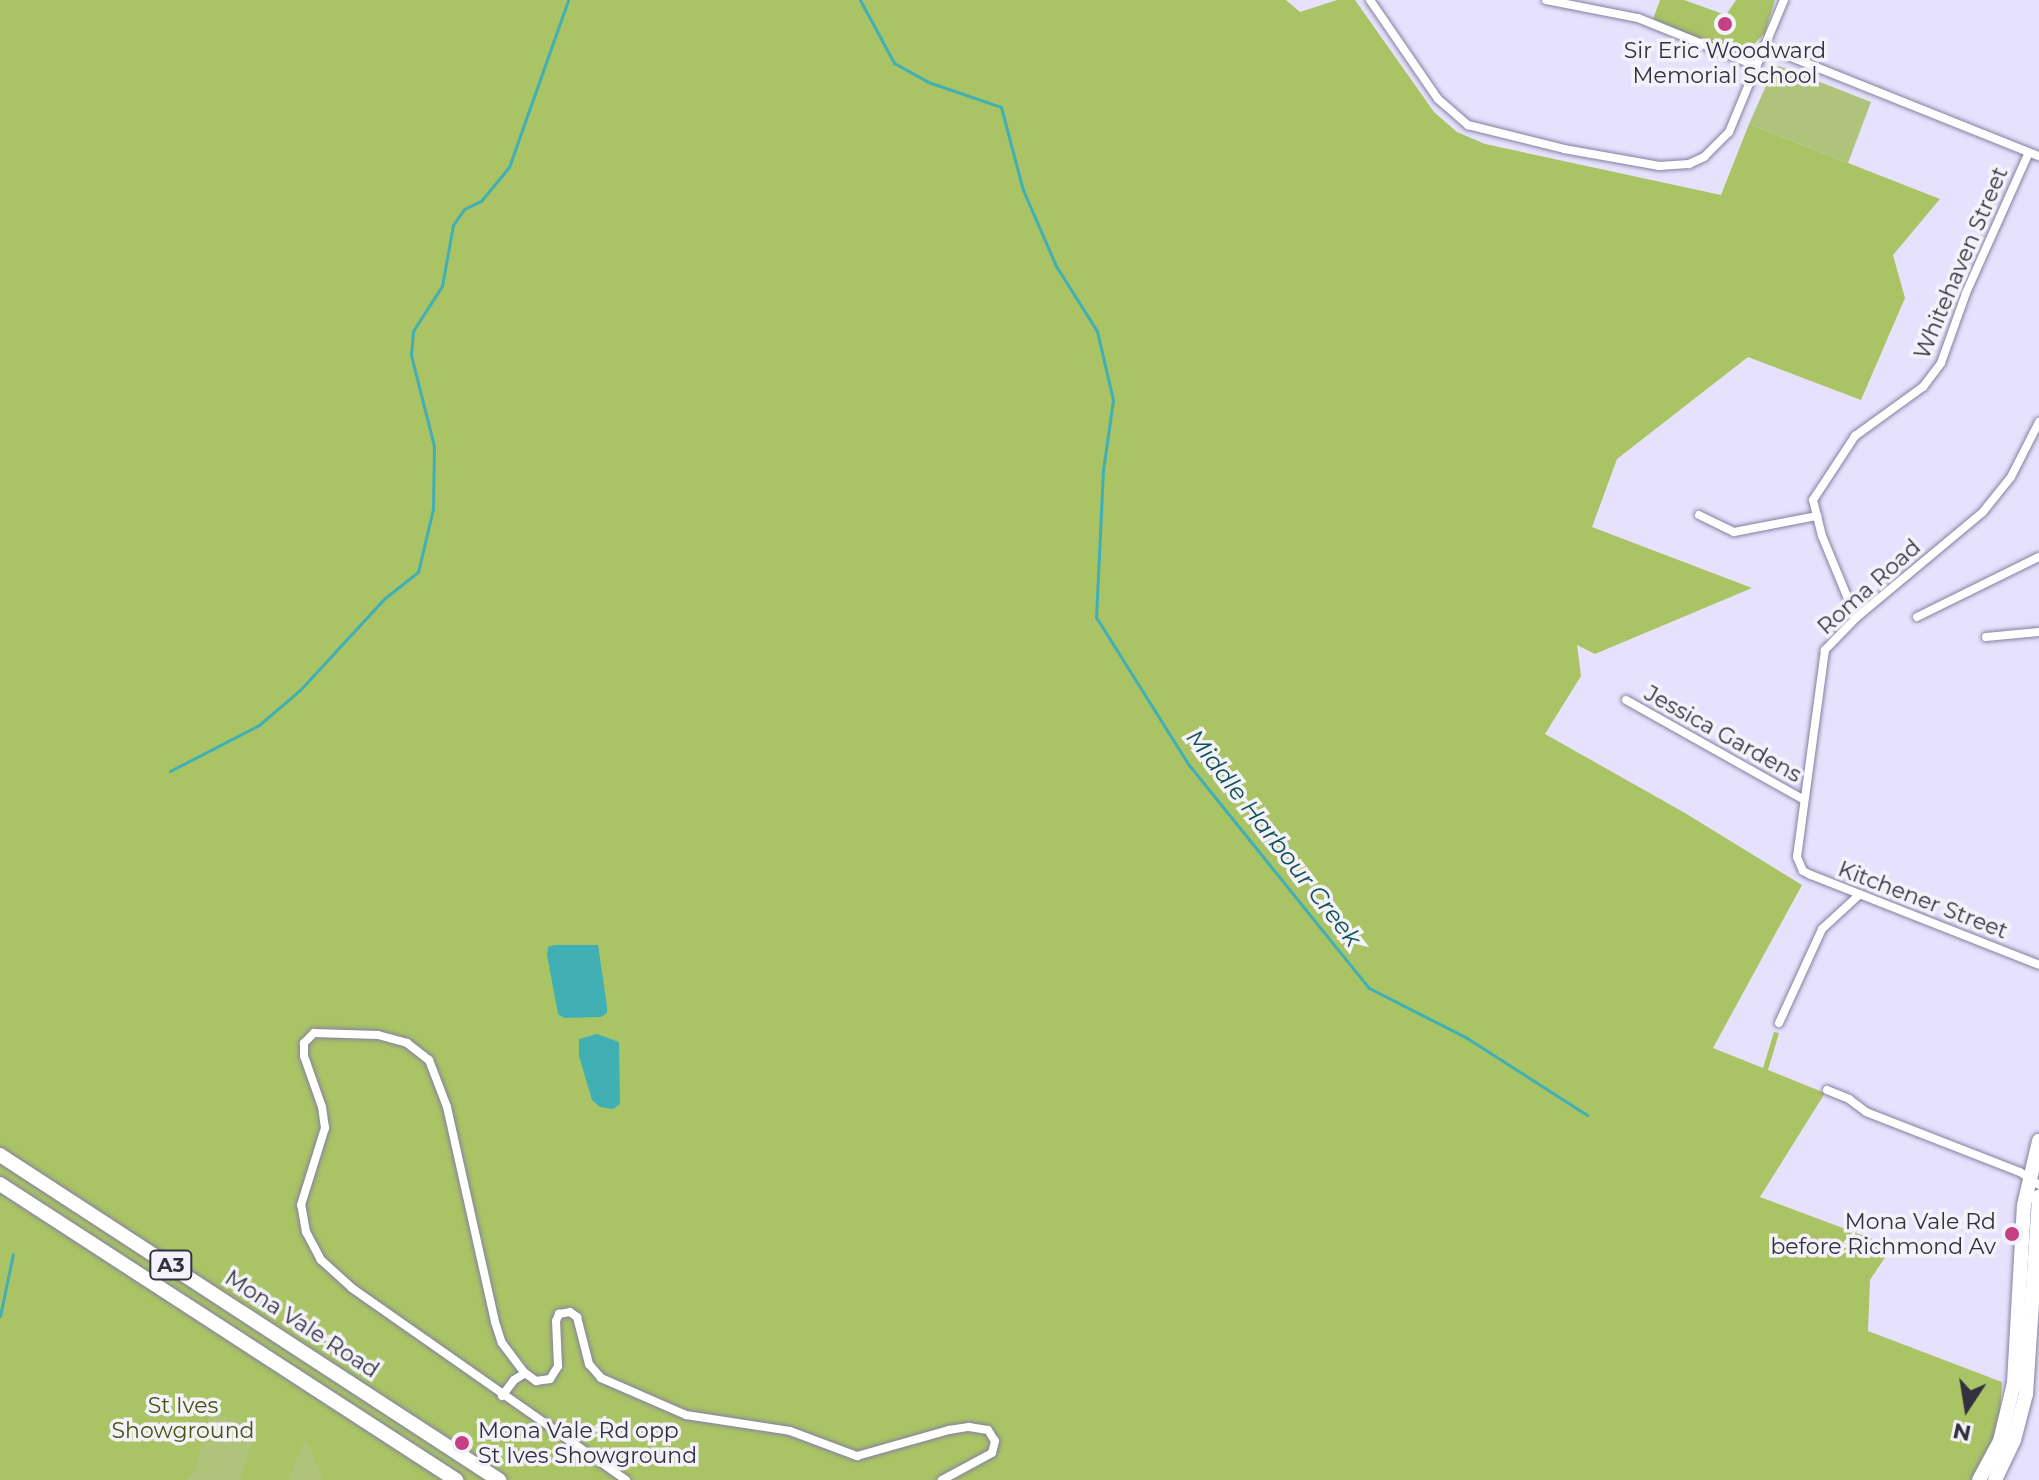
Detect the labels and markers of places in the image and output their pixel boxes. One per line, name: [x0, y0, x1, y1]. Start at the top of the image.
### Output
marker: Sir Eric Woodward Memorial School: [1716, 15, 1734, 33]
place label: Sir Eric Woodward Memorial School: [1624, 37, 1826, 88]
place label: Mona Vale Rd before Richmond Av: [1770, 1208, 1996, 1260]
marker: Mona Vale Rd before Richmond Av: [2003, 1225, 2021, 1243]
place label: Mona Vale Rd opp St Ives Showground: [478, 1417, 697, 1468]
marker: Mona Vale Rd opp St Ives Showground: [453, 1434, 471, 1452]

